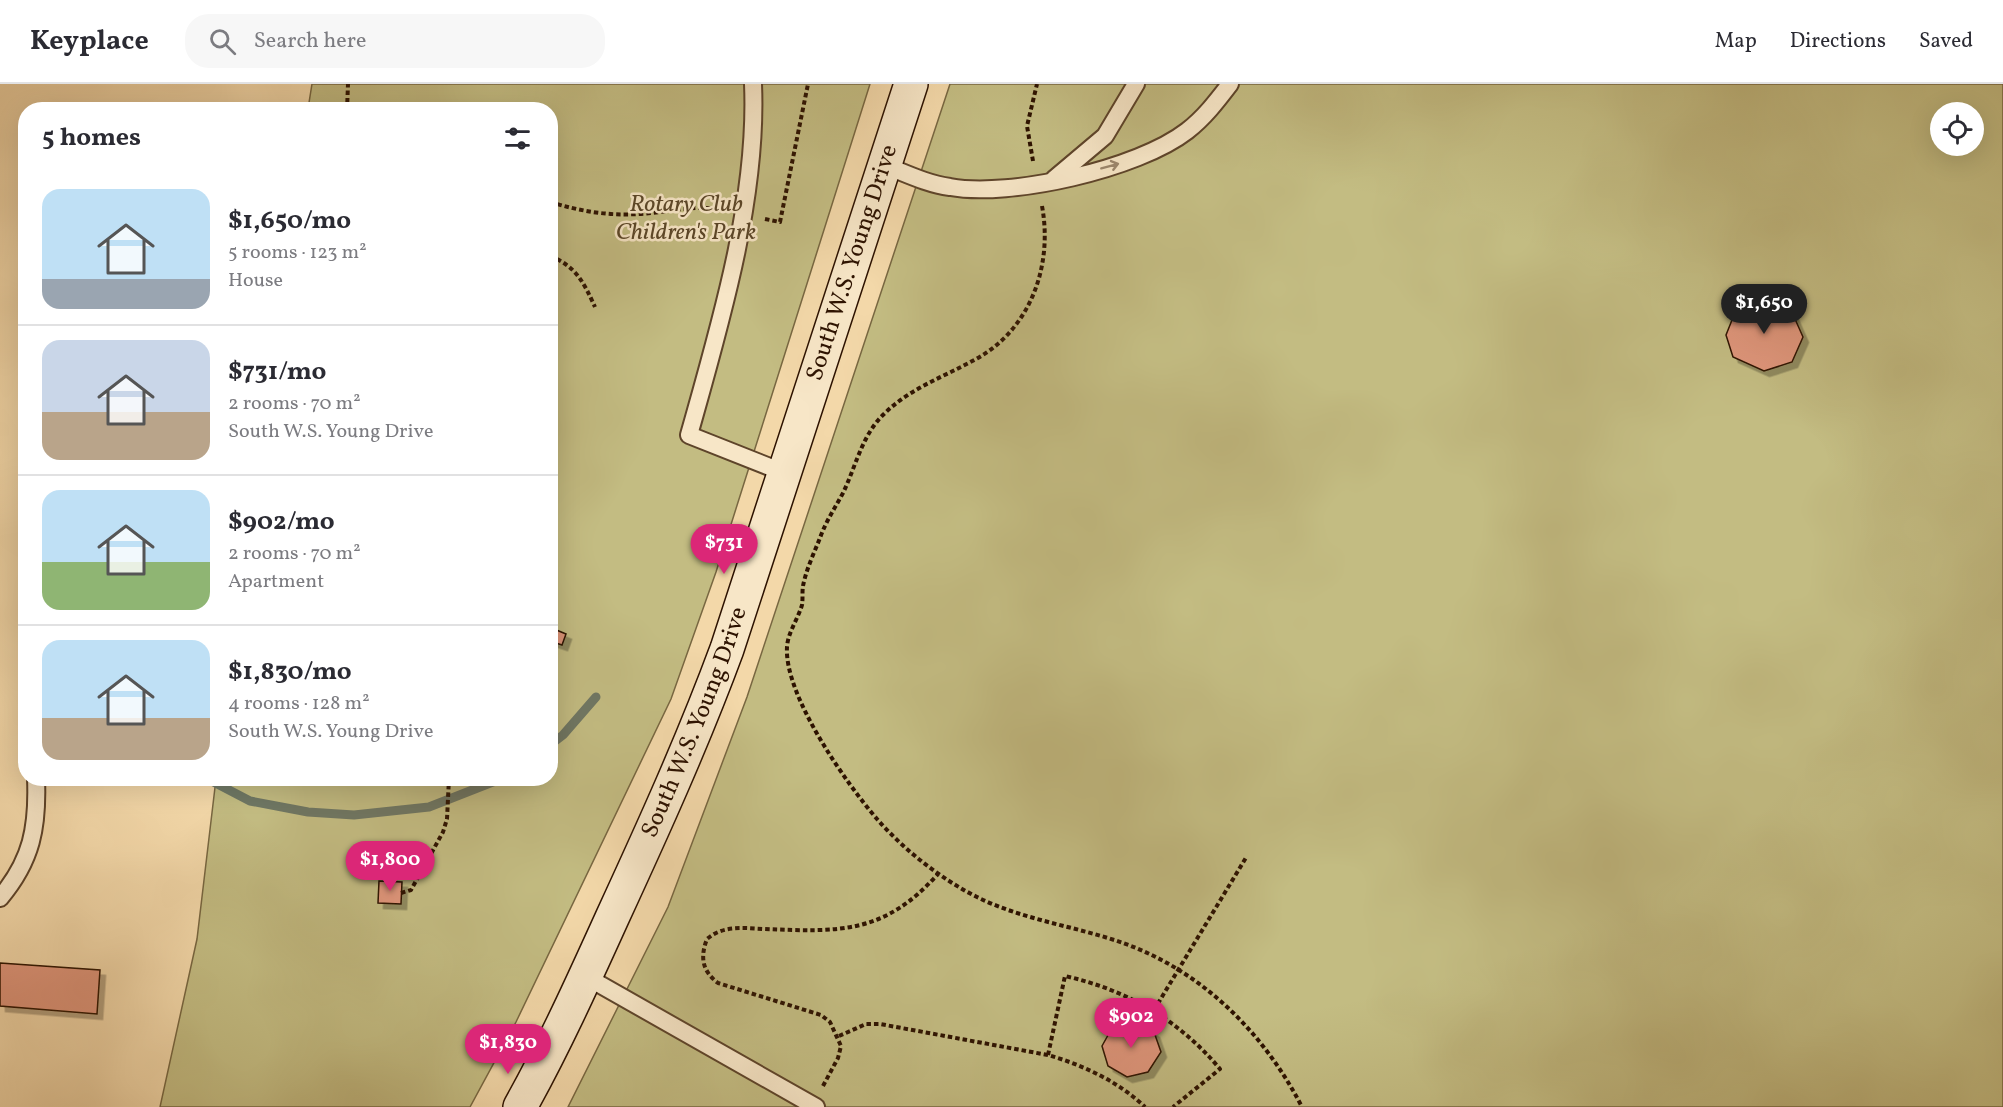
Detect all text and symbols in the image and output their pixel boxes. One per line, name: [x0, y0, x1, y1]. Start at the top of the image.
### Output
search box: [185, 14, 605, 68]
text: Keyplace: [30, 22, 149, 61]
icon: search: [206, 25, 239, 58]
text: Search here: [254, 26, 366, 57]
text: Map: [1715, 27, 1757, 56]
text: Directions: [1790, 27, 1886, 56]
text: Saved: [1919, 27, 1973, 56]
map controls: [1930, 102, 1984, 156]
button: locate: [1930, 102, 1984, 156]
text: 5 homes: [42, 120, 141, 156]
icon: filters: [501, 122, 534, 155]
street label: South W.S. Young Drive: [798, 140, 907, 385]
one-way arrow: [1100, 160, 1119, 172]
park label: Rotary Club Children's Park: [616, 188, 756, 250]
text: $1,650/mo: [228, 203, 351, 239]
icon: home: [90, 213, 162, 285]
text: 5 rooms · 123 m²: [228, 239, 367, 267]
text: House: [228, 267, 283, 295]
pin: $1,650: [1715, 284, 1813, 335]
text: $1,650: [1735, 289, 1793, 317]
text: $731/mo: [228, 354, 326, 390]
icon: home: [90, 364, 162, 436]
text: 2 rooms · 70 m²: [228, 390, 361, 418]
text: South W.S. Young Drive: [228, 418, 433, 446]
text: $902/mo: [228, 504, 335, 540]
icon: home: [90, 514, 162, 586]
pin: $731: [688, 524, 760, 575]
text: $731: [705, 529, 743, 557]
text: 2 rooms · 70 m²: [228, 540, 361, 568]
text: Apartment: [228, 568, 324, 596]
street label: South W.S. Young Drive: [634, 602, 757, 844]
text: $1,830/mo: [228, 654, 352, 690]
icon: home: [90, 664, 162, 736]
text: 4 rooms · 128 m²: [228, 690, 370, 718]
text: South W.S. Young Drive: [228, 718, 433, 746]
pin: $1,800: [341, 841, 439, 892]
text: $1,800: [360, 846, 420, 874]
pin: $902: [1095, 998, 1167, 1049]
text: $902: [1108, 1003, 1154, 1031]
pin: $1,830: [459, 1024, 557, 1075]
text: $1,830: [479, 1029, 537, 1057]

